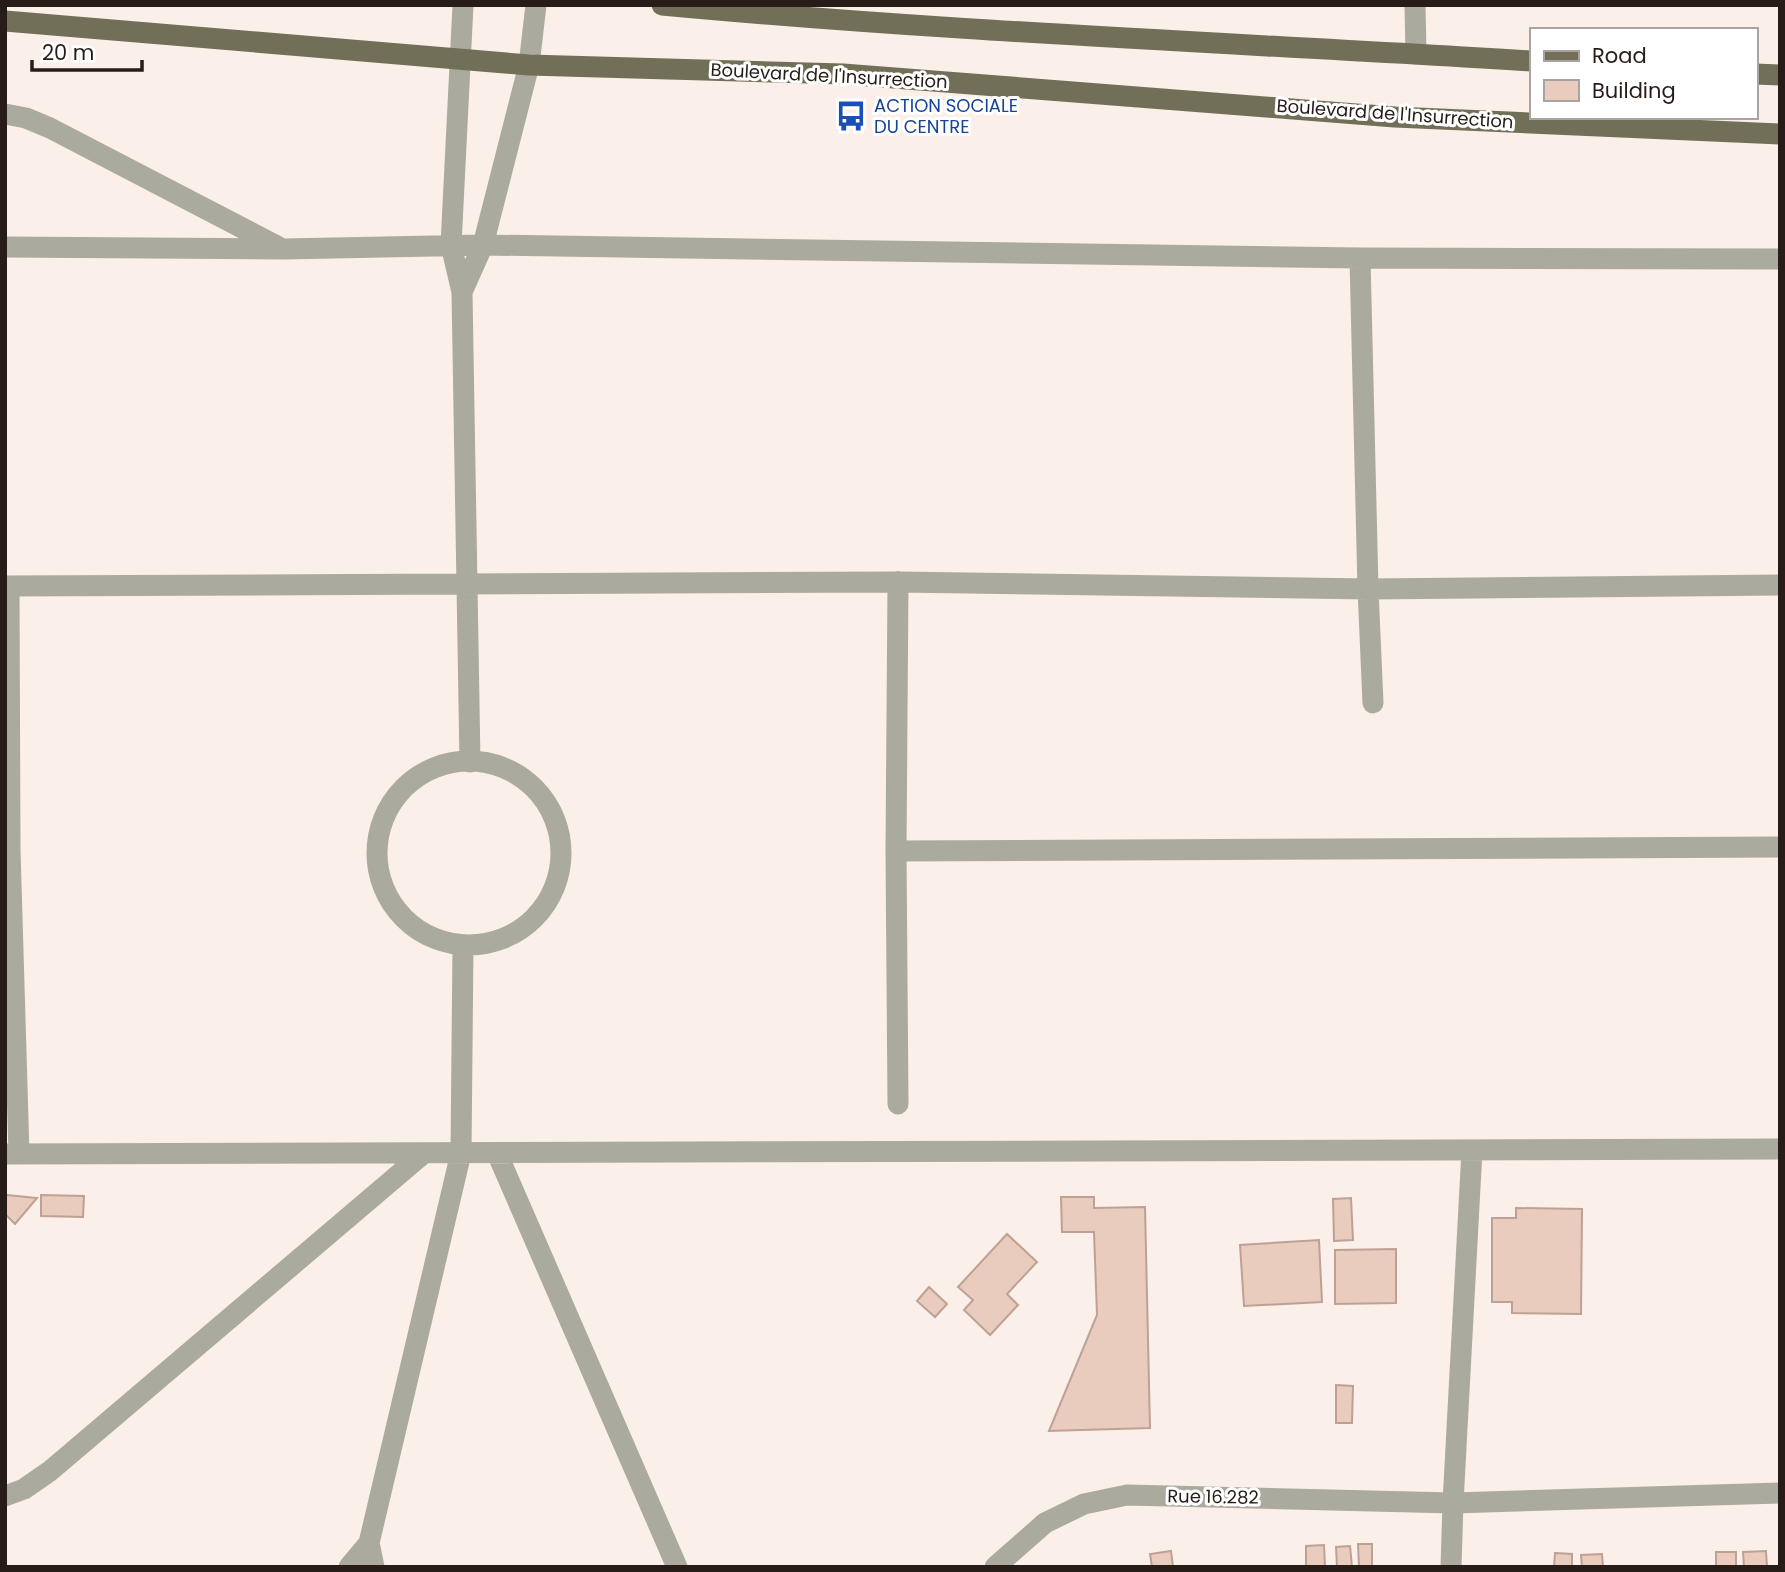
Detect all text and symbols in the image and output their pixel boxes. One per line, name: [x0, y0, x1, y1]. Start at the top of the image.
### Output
scale bar: [32, 28, 142, 72]
legend: [1530, 28, 1757, 119]
text: 20 m: [42, 38, 95, 67]
text: Road: [1592, 41, 1647, 70]
street label: Boulevard de l'Insurrection: [710, 57, 948, 94]
text: Building: [1592, 76, 1676, 105]
place label: ACTION SOCIALE DU CENTRE: [874, 93, 1018, 139]
street label: Boulevard de l'Insurrection: [1276, 93, 1514, 134]
bus stop icon: ACTION SOCIALE DU CENTRE: [834, 99, 868, 133]
street label: Rue 16.282: [1167, 1483, 1259, 1510]

